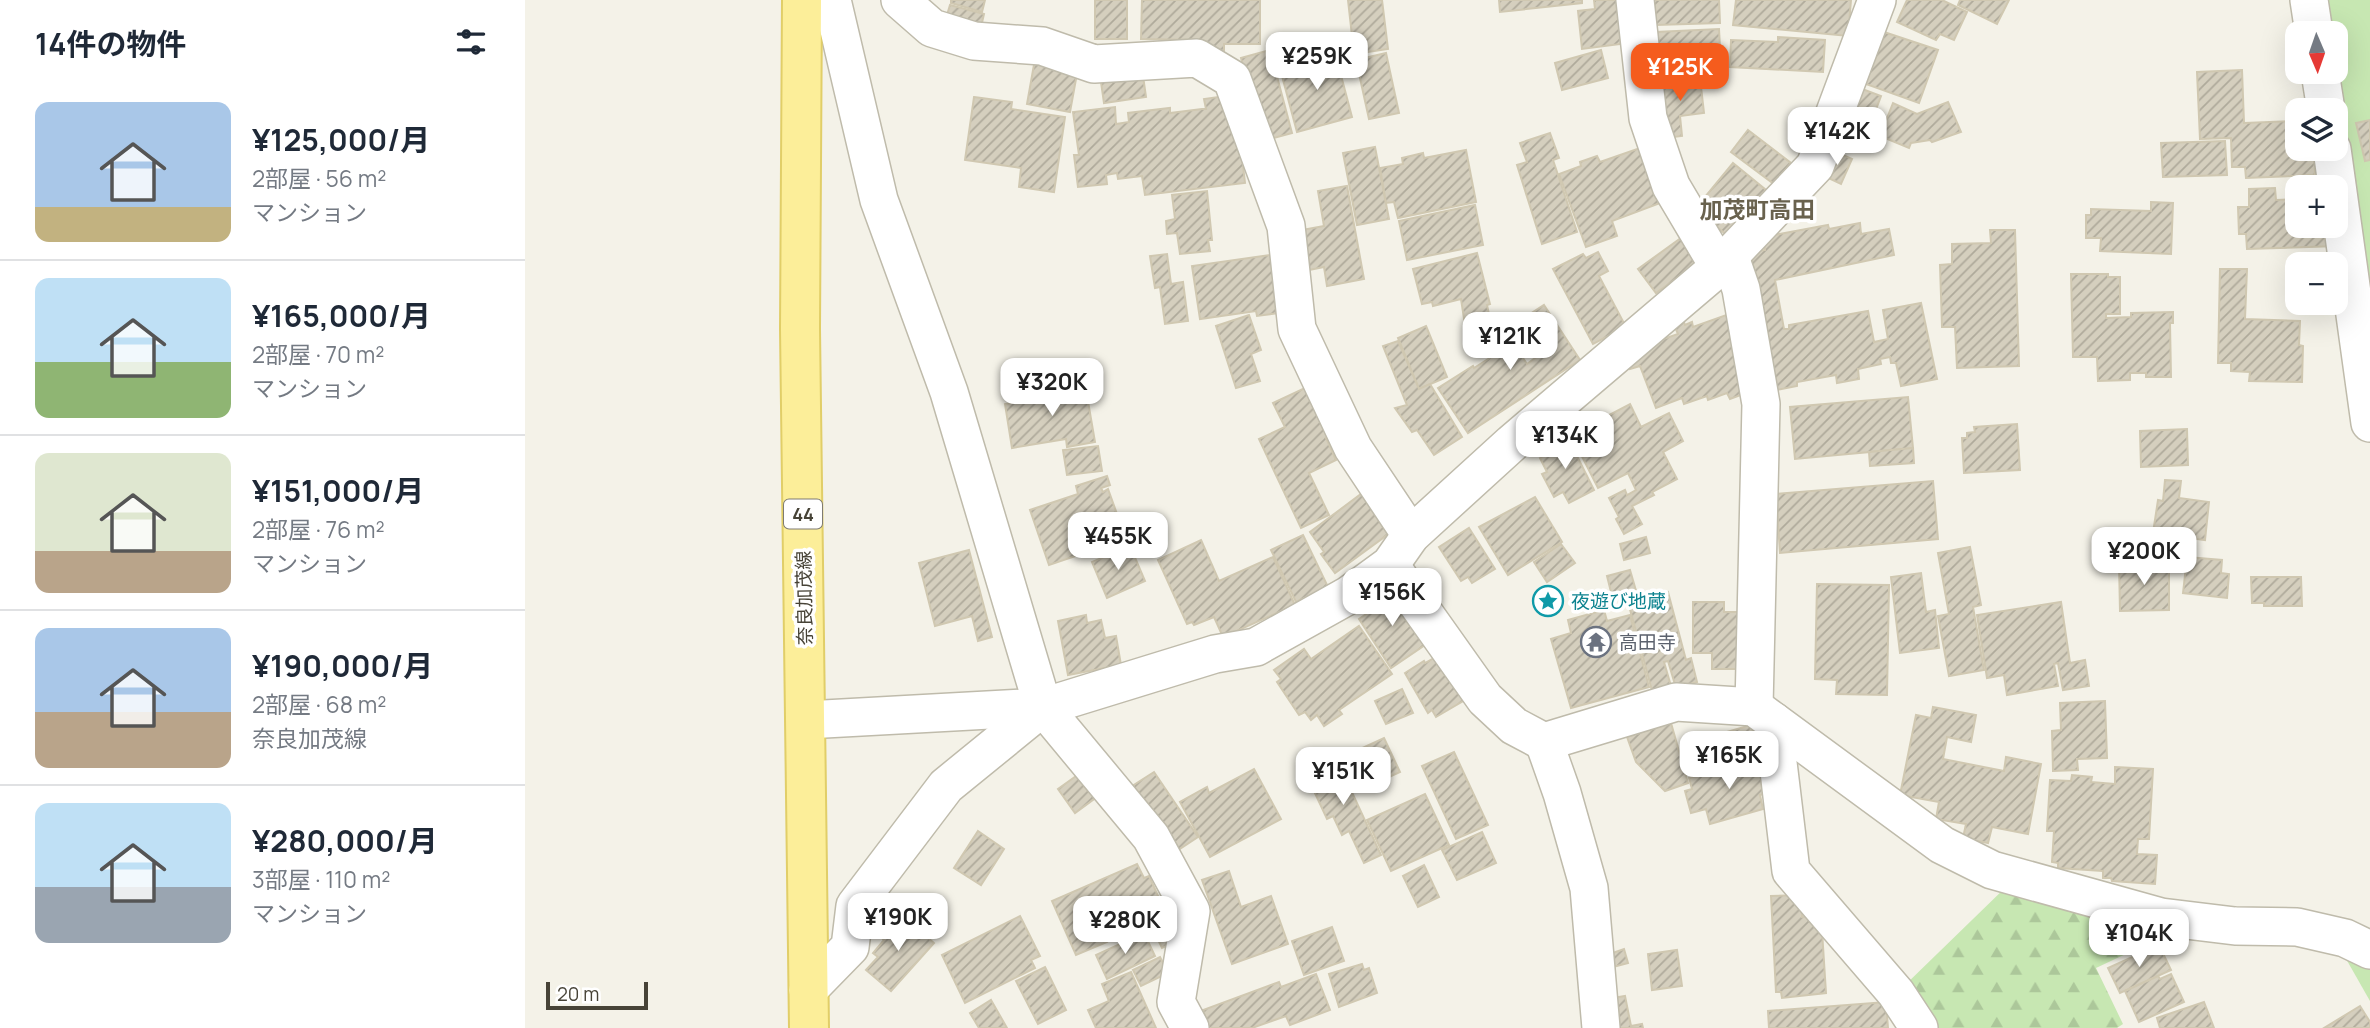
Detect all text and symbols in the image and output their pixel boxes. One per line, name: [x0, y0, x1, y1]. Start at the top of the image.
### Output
north arrow: [2285, 21, 2349, 84]
map controls: [2285, 21, 2348, 315]
text: 14件の物件: [35, 23, 186, 64]
icon: filters: [452, 23, 490, 61]
pin: ¥259K: [1268, 32, 1366, 92]
text: ¥259K: [1282, 39, 1352, 71]
pin: ¥125K: [1631, 43, 1729, 103]
text: ¥125K: [1647, 50, 1713, 82]
button: layers: [2285, 98, 2348, 161]
pin: ¥142K: [1788, 108, 1886, 167]
text: ¥142K: [1804, 114, 1870, 146]
text: ¥125,000/月: [252, 119, 430, 160]
icon: home: [91, 130, 175, 214]
text: 2部屋 · 56 m²: [252, 162, 386, 194]
button: +: [2285, 175, 2348, 238]
district label: 加茂町高田: [1700, 193, 1815, 225]
text: マンション: [252, 196, 367, 228]
button: −: [2285, 252, 2348, 315]
text: ¥165,000/月: [252, 295, 431, 336]
icon: home: [91, 306, 175, 390]
pin: ¥121K: [1461, 312, 1559, 372]
text: ¥121K: [1479, 319, 1541, 351]
text: 2部屋 · 70 m²: [252, 338, 384, 370]
pin: ¥320K: [1003, 358, 1101, 418]
text: ¥320K: [1016, 365, 1088, 397]
text: マンション: [252, 372, 367, 404]
pin: ¥134K: [1516, 412, 1614, 471]
text: ¥134K: [1532, 418, 1598, 450]
text: ¥151,000/月: [252, 470, 424, 511]
icon: home: [91, 481, 175, 565]
road number: 44: [784, 500, 822, 528]
pin: ¥455K: [1069, 512, 1167, 572]
text: 2部屋 · 76 m²: [252, 513, 385, 545]
text: ¥455K: [1084, 519, 1152, 551]
pin: ¥200K: [2095, 528, 2193, 587]
text: ¥200K: [2108, 534, 2180, 566]
text: マンション: [252, 547, 367, 579]
street label: 奈良加茂線: [790, 550, 818, 646]
pin: ¥156K: [1343, 568, 1441, 628]
text: ¥156K: [1359, 575, 1425, 607]
place icon: 夜遊び地蔵: [1531, 584, 1565, 618]
place label: 夜遊び地蔵: [1571, 588, 1666, 614]
temple icon: 高田寺: [1579, 625, 1613, 659]
place label: 高田寺: [1619, 629, 1676, 655]
text: ¥190,000/月: [252, 645, 433, 686]
icon: home: [91, 656, 175, 740]
text: 2部屋 · 68 m²: [252, 688, 386, 720]
text: 奈良加茂線: [252, 722, 367, 754]
pin: ¥165K: [1680, 732, 1778, 791]
text: ¥165K: [1696, 738, 1762, 770]
pin: ¥151K: [1294, 748, 1392, 807]
text: ¥151K: [1312, 754, 1374, 786]
text: ¥280,000/月: [252, 820, 438, 861]
icon: home: [91, 831, 175, 915]
text: 3部屋 · 110 m²: [252, 863, 390, 895]
pin: ¥190K: [849, 894, 947, 953]
text: マンション: [252, 897, 367, 929]
pin: ¥280K: [1076, 897, 1174, 956]
text: ¥190K: [864, 900, 932, 932]
text: ¥280K: [1089, 903, 1161, 935]
pin: ¥104K: [2090, 909, 2188, 969]
text: ¥104K: [2105, 916, 2173, 948]
scale bar: [546, 979, 647, 1011]
text: 20 m: [557, 981, 599, 1007]

